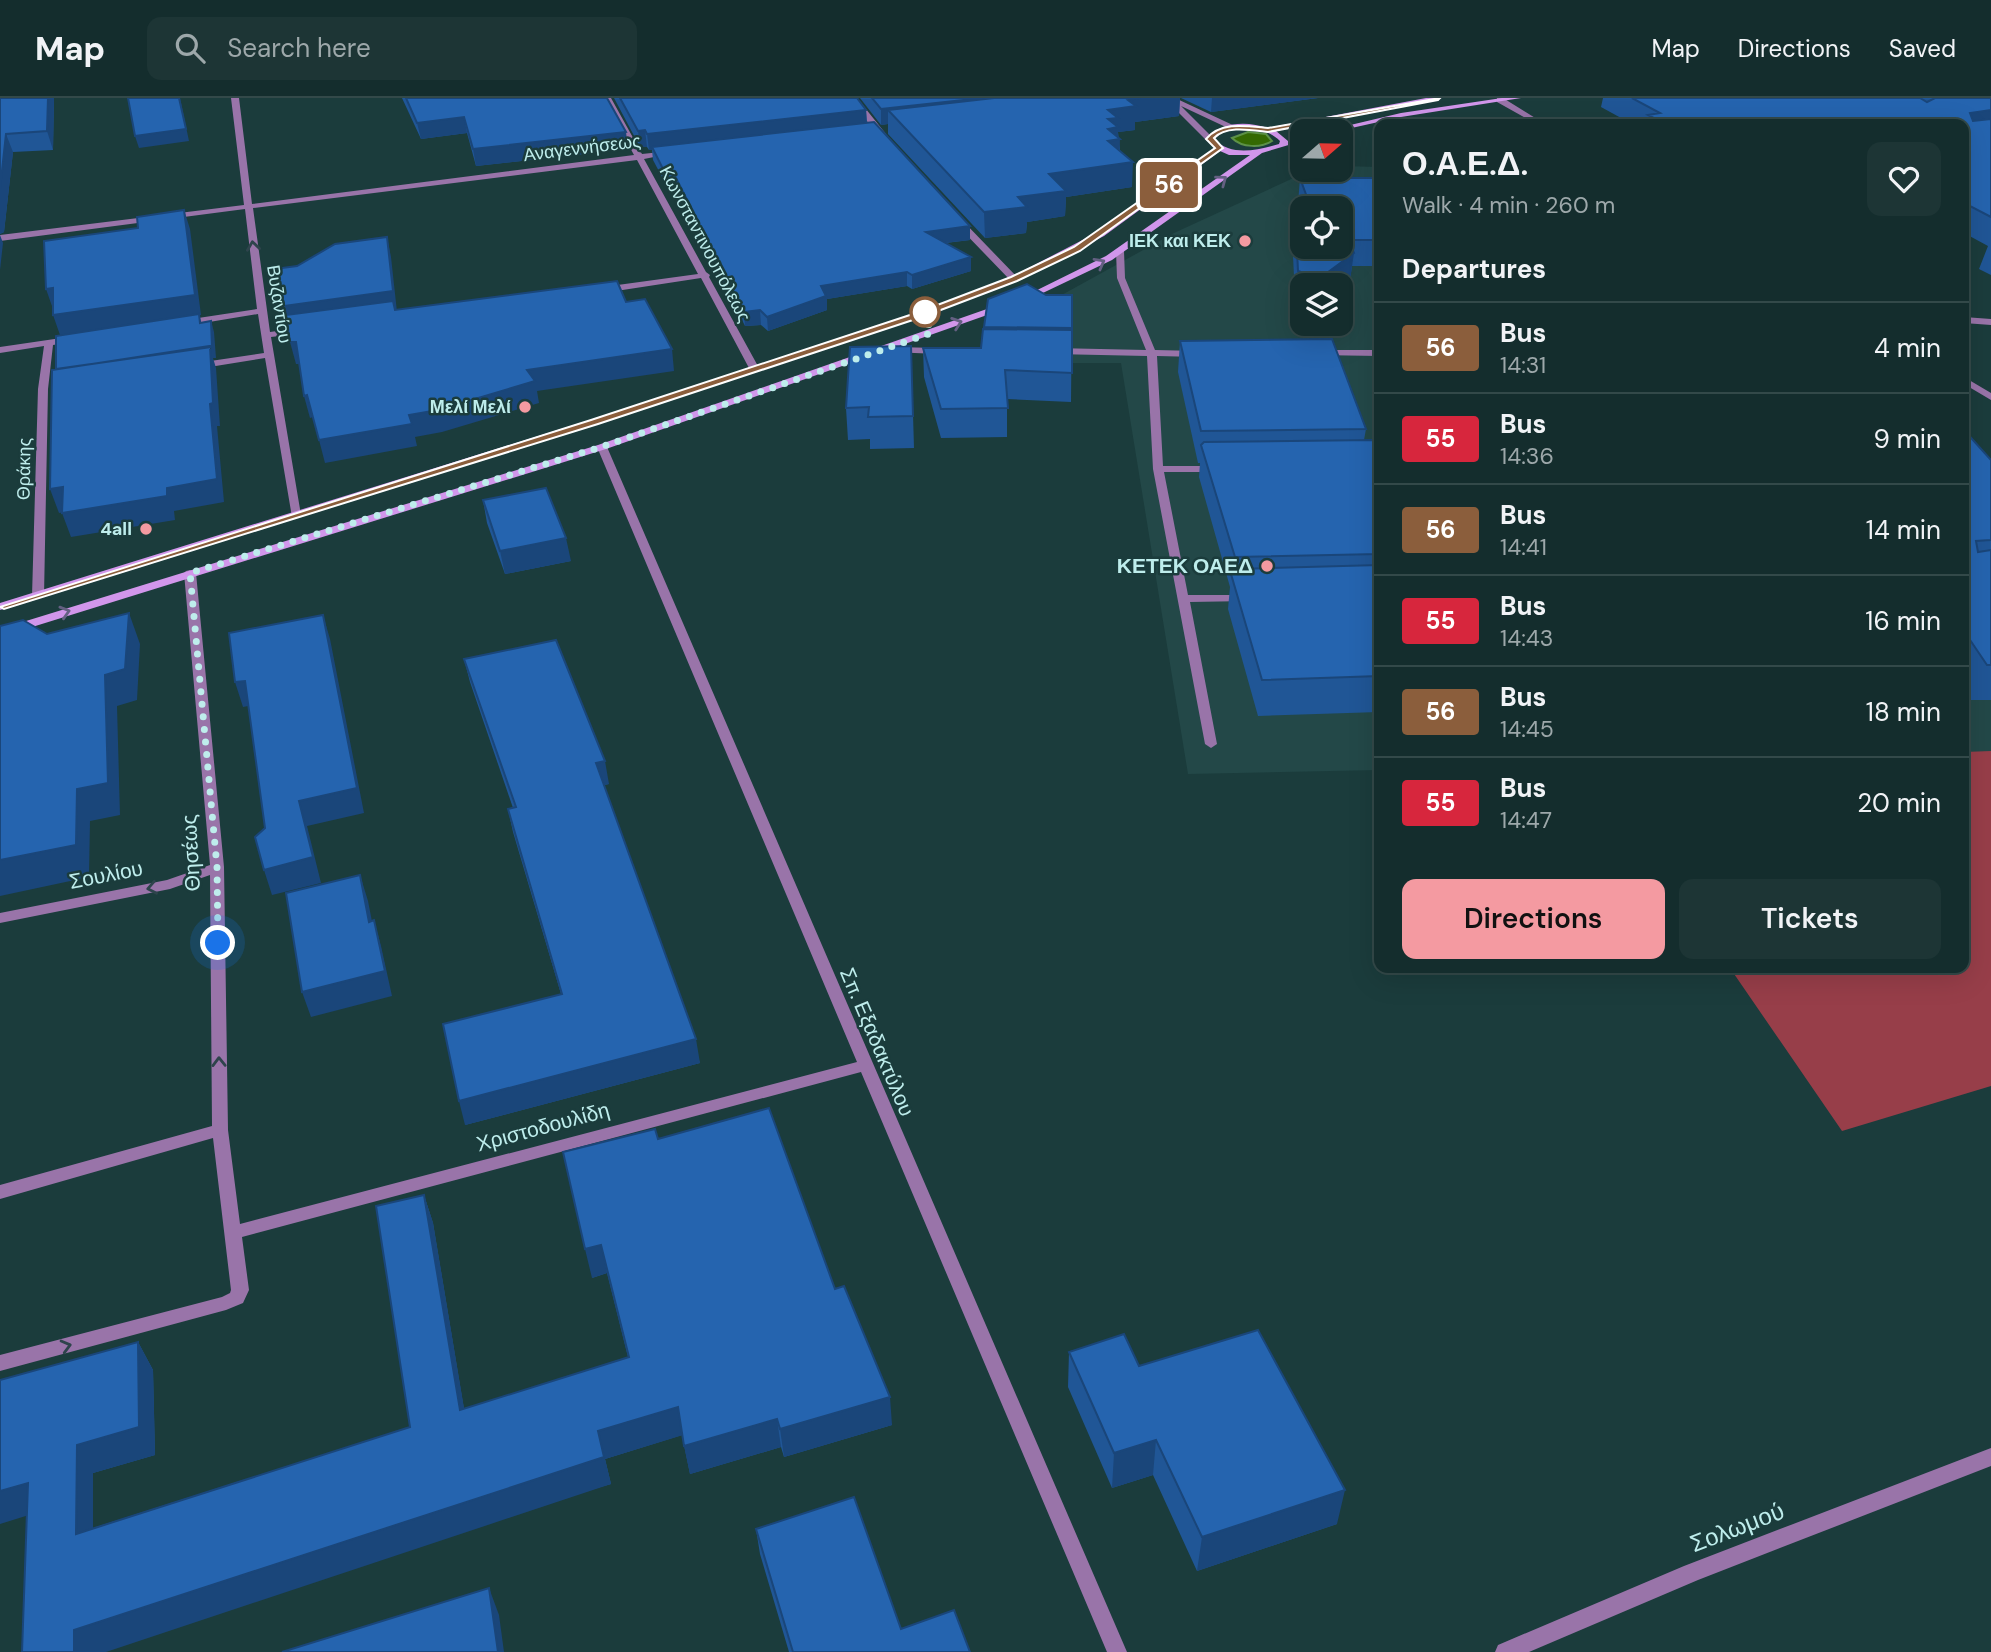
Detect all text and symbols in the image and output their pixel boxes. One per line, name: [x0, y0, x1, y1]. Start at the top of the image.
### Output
search box: [147, 17, 637, 80]
text: Map: [35, 27, 105, 70]
icon: search: [171, 29, 209, 67]
text: Search here: [227, 31, 371, 65]
text: Map: [1652, 33, 1700, 64]
text: Directions: [1738, 33, 1851, 64]
text: Saved: [1889, 33, 1956, 64]
north arrow: [1290, 119, 1353, 182]
map controls: [1290, 119, 1353, 336]
street label: Αναγεννήσεως: [522, 129, 642, 167]
text: Ο.Α.Ε.Δ.: [1402, 142, 1528, 185]
button: heart: [1867, 142, 1941, 216]
street label: Κωνσταντινουπόλεως: [654, 162, 756, 326]
line badge: 56: [1138, 162, 1200, 208]
text: 56: [1154, 169, 1184, 200]
one-way arrow: [1215, 175, 1227, 188]
text: Walk · 4 min · 260 m: [1402, 190, 1615, 220]
button: locate: [1290, 196, 1353, 259]
place label: ΙΕΚ και ΚΕΚ: [1129, 229, 1231, 253]
marker: ΙΕΚ και ΚΕΚ: [1237, 233, 1253, 249]
one-way arrow: [245, 240, 260, 252]
text: Departures: [1402, 252, 1546, 286]
one-way arrow: [1092, 258, 1105, 271]
street label: Βυζαντίου: [261, 263, 297, 345]
button: layers: [1290, 273, 1353, 336]
unlabelled marker: [910, 297, 940, 327]
text: Bus: [1500, 316, 1546, 350]
one-way arrow: [951, 317, 963, 331]
text: 4 min: [1874, 331, 1941, 365]
text: 56: [1425, 332, 1456, 363]
text: 14:31: [1500, 350, 1546, 380]
place label: Μελί Μελί: [430, 395, 511, 419]
marker: Μελί Μελί: [517, 399, 533, 415]
text: Bus: [1500, 407, 1546, 441]
text: 9 min: [1873, 422, 1941, 456]
text: 55: [1426, 423, 1455, 454]
street label: Θράκης: [11, 437, 37, 500]
text: 14:36: [1500, 441, 1554, 471]
text: Bus: [1500, 498, 1546, 532]
text: 14 min: [1866, 513, 1941, 547]
text: 56: [1425, 514, 1456, 545]
place label: 4all: [100, 517, 132, 541]
marker: 4all: [138, 521, 154, 537]
text: 14:41: [1500, 532, 1547, 562]
place label: ΚΕΤΕΚ ΟΑΕΔ: [1117, 552, 1253, 580]
marker: ΚΕΤΕΚ ΟΑΕΔ: [1259, 558, 1275, 574]
text: Bus: [1500, 589, 1546, 623]
text: 16 min: [1865, 604, 1941, 638]
text: 55: [1426, 605, 1455, 636]
one-way arrow: [59, 606, 71, 621]
text: 14:43: [1500, 623, 1553, 653]
text: Bus: [1500, 680, 1546, 714]
text: 18 min: [1866, 695, 1941, 729]
text: 56: [1425, 696, 1456, 727]
text: 14:45: [1500, 714, 1554, 744]
text: Bus: [1500, 771, 1546, 805]
text: 20 min: [1857, 786, 1941, 820]
text: 55: [1426, 787, 1455, 818]
text: 14:47: [1500, 805, 1552, 835]
street label: Θησέως: [175, 814, 207, 892]
street label: Σουλίου: [67, 854, 145, 896]
one-way arrow: [146, 879, 158, 894]
button: Directions: [1402, 879, 1665, 959]
button: Tickets: [1679, 879, 1941, 959]
your location: [200, 925, 235, 960]
street label: Σπ. Εξαδακτύλου: [833, 963, 921, 1121]
one-way arrow: [211, 1056, 227, 1067]
street label: Χριστοδουλίδη: [473, 1096, 613, 1158]
one-way arrow: [60, 1340, 72, 1354]
street label: Σολωμού: [1686, 1495, 1788, 1559]

